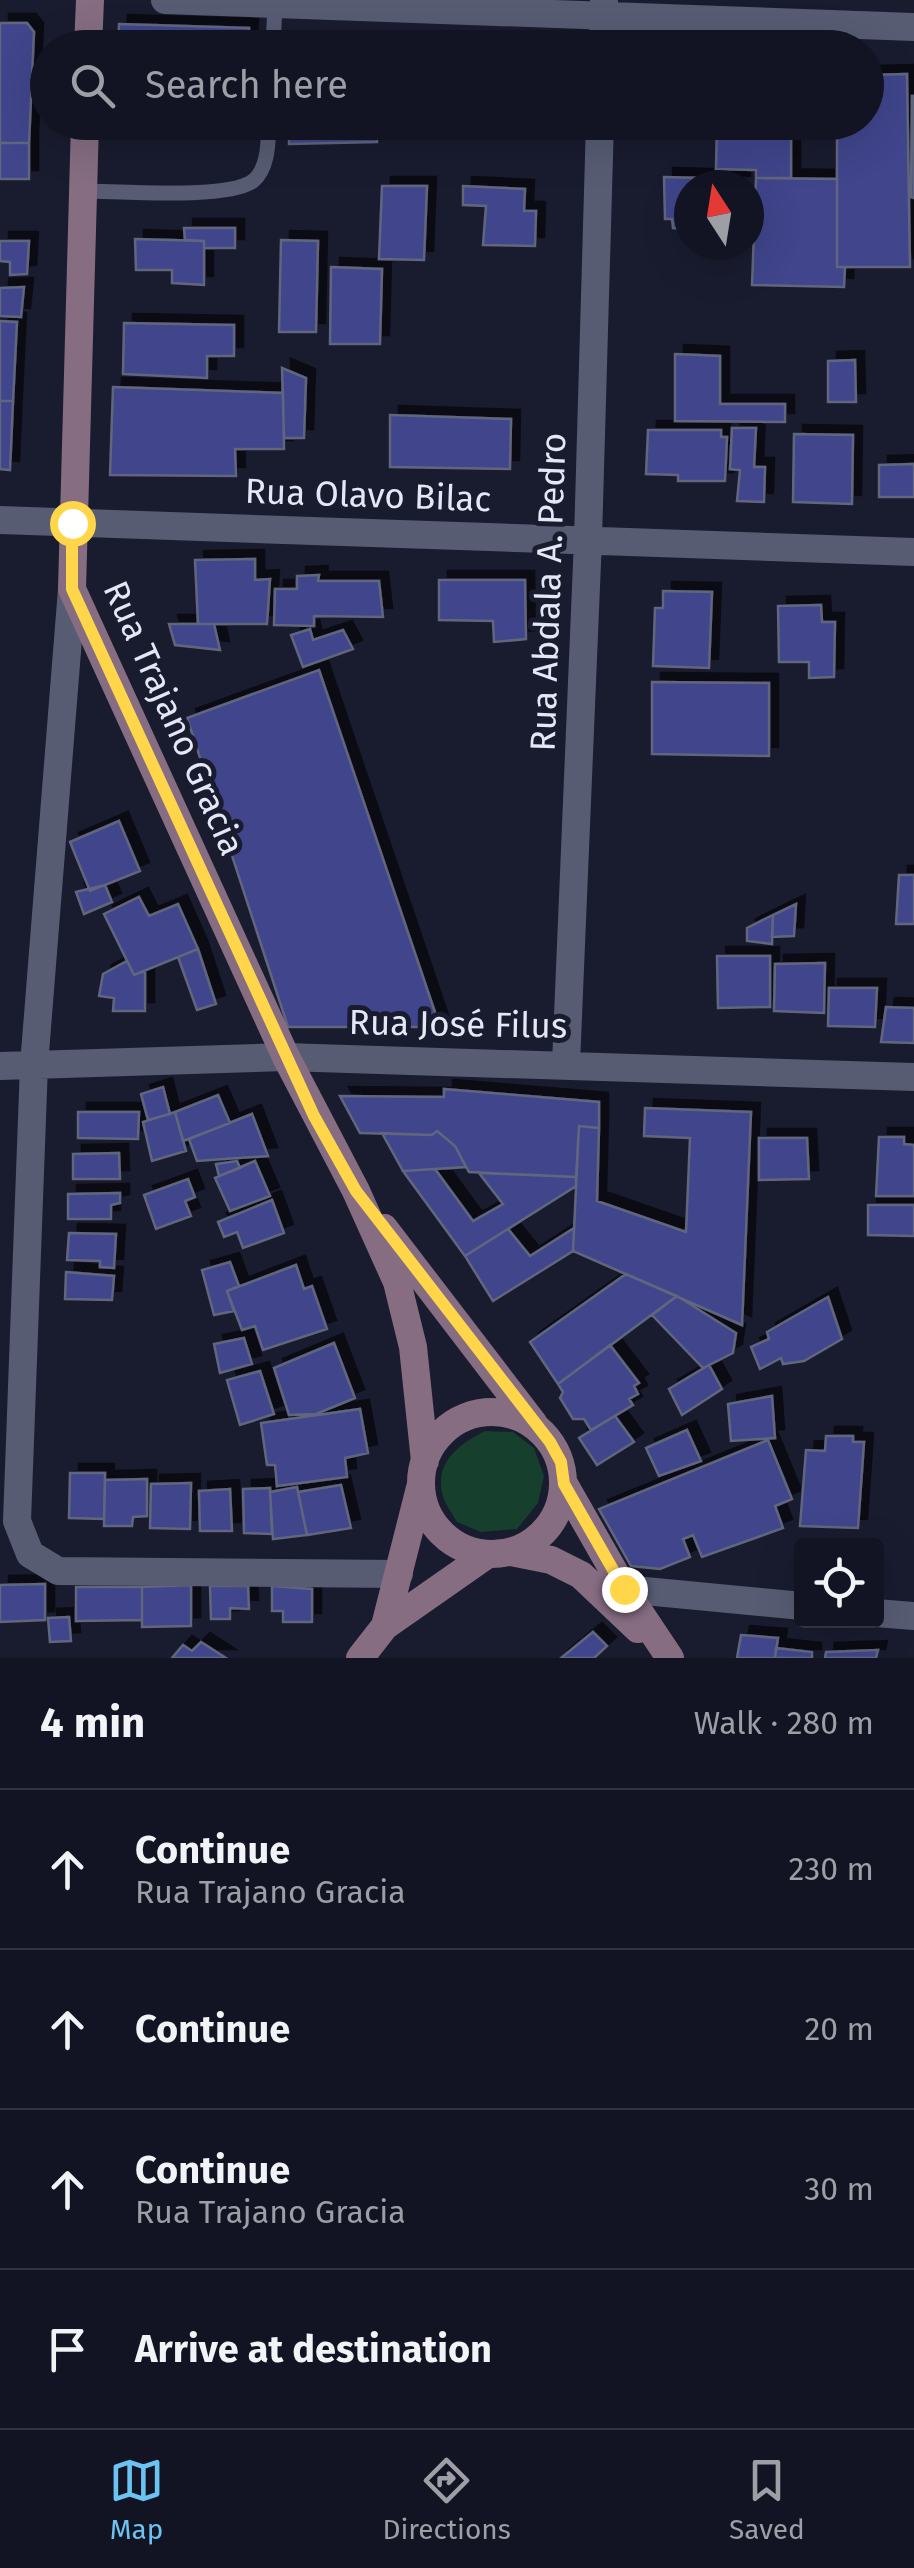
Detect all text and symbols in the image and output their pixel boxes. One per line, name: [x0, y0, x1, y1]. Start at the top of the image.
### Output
search box: [30, 30, 884, 140]
icon: search: [65, 58, 120, 113]
text: Search here: [145, 62, 348, 108]
north arrow: [674, 170, 764, 260]
street label: Rua Abdala A. Pedro: [521, 432, 575, 752]
street label: Rua Olavo Bilac: [244, 470, 492, 520]
route start: [50, 501, 96, 547]
street label: Rua Trajano Gracia: [95, 574, 253, 862]
street label: Rua José Filus: [348, 1001, 568, 1047]
map controls: [794, 1538, 884, 1628]
button: locate: [794, 1538, 884, 1628]
route end: [602, 1567, 648, 1613]
text: 4 min: [40, 1698, 145, 1748]
text: Walk · 280 m: [694, 1704, 874, 1742]
text: Continue: [135, 1827, 290, 1873]
icon: ahead: [40, 1842, 95, 1897]
text: 230 m: [789, 1850, 874, 1888]
text: Rua Trajano Gracia: [135, 1873, 406, 1911]
icon: ahead: [40, 2002, 95, 2057]
text: Continue: [135, 2006, 290, 2052]
text: 20 m: [804, 2010, 874, 2048]
text: Continue: [135, 2147, 290, 2193]
icon: ahead: [40, 2162, 95, 2217]
text: 30 m: [804, 2170, 874, 2208]
text: Rua Trajano Gracia: [135, 2193, 406, 2231]
icon: arrive: [40, 2322, 95, 2377]
text: Arrive at destination: [135, 2326, 492, 2372]
tab: Map: [109, 2453, 164, 2546]
tab: Directions: [382, 2453, 511, 2546]
tab: Saved: [729, 2453, 805, 2546]

